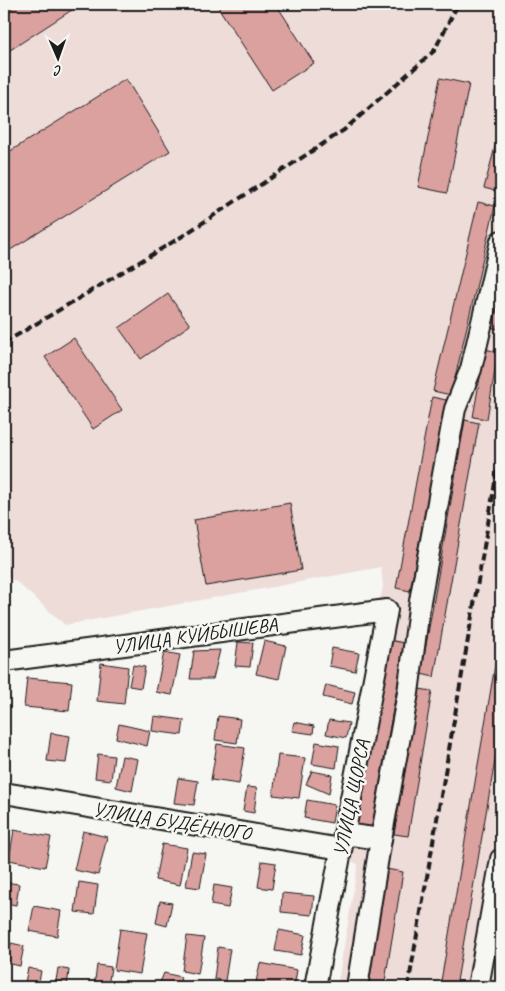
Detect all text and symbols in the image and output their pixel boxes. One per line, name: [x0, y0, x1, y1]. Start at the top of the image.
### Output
north arrow: [32, 32, 82, 82]
text: С: [53, 62, 62, 79]
street label: УЛИЦА КУЙБЫШЕВА: [111, 611, 280, 659]
street label: УЛИЦА ЩОРСА: [328, 737, 375, 858]
street label: УЛИЦА БУДЁННОГО: [91, 797, 255, 847]

